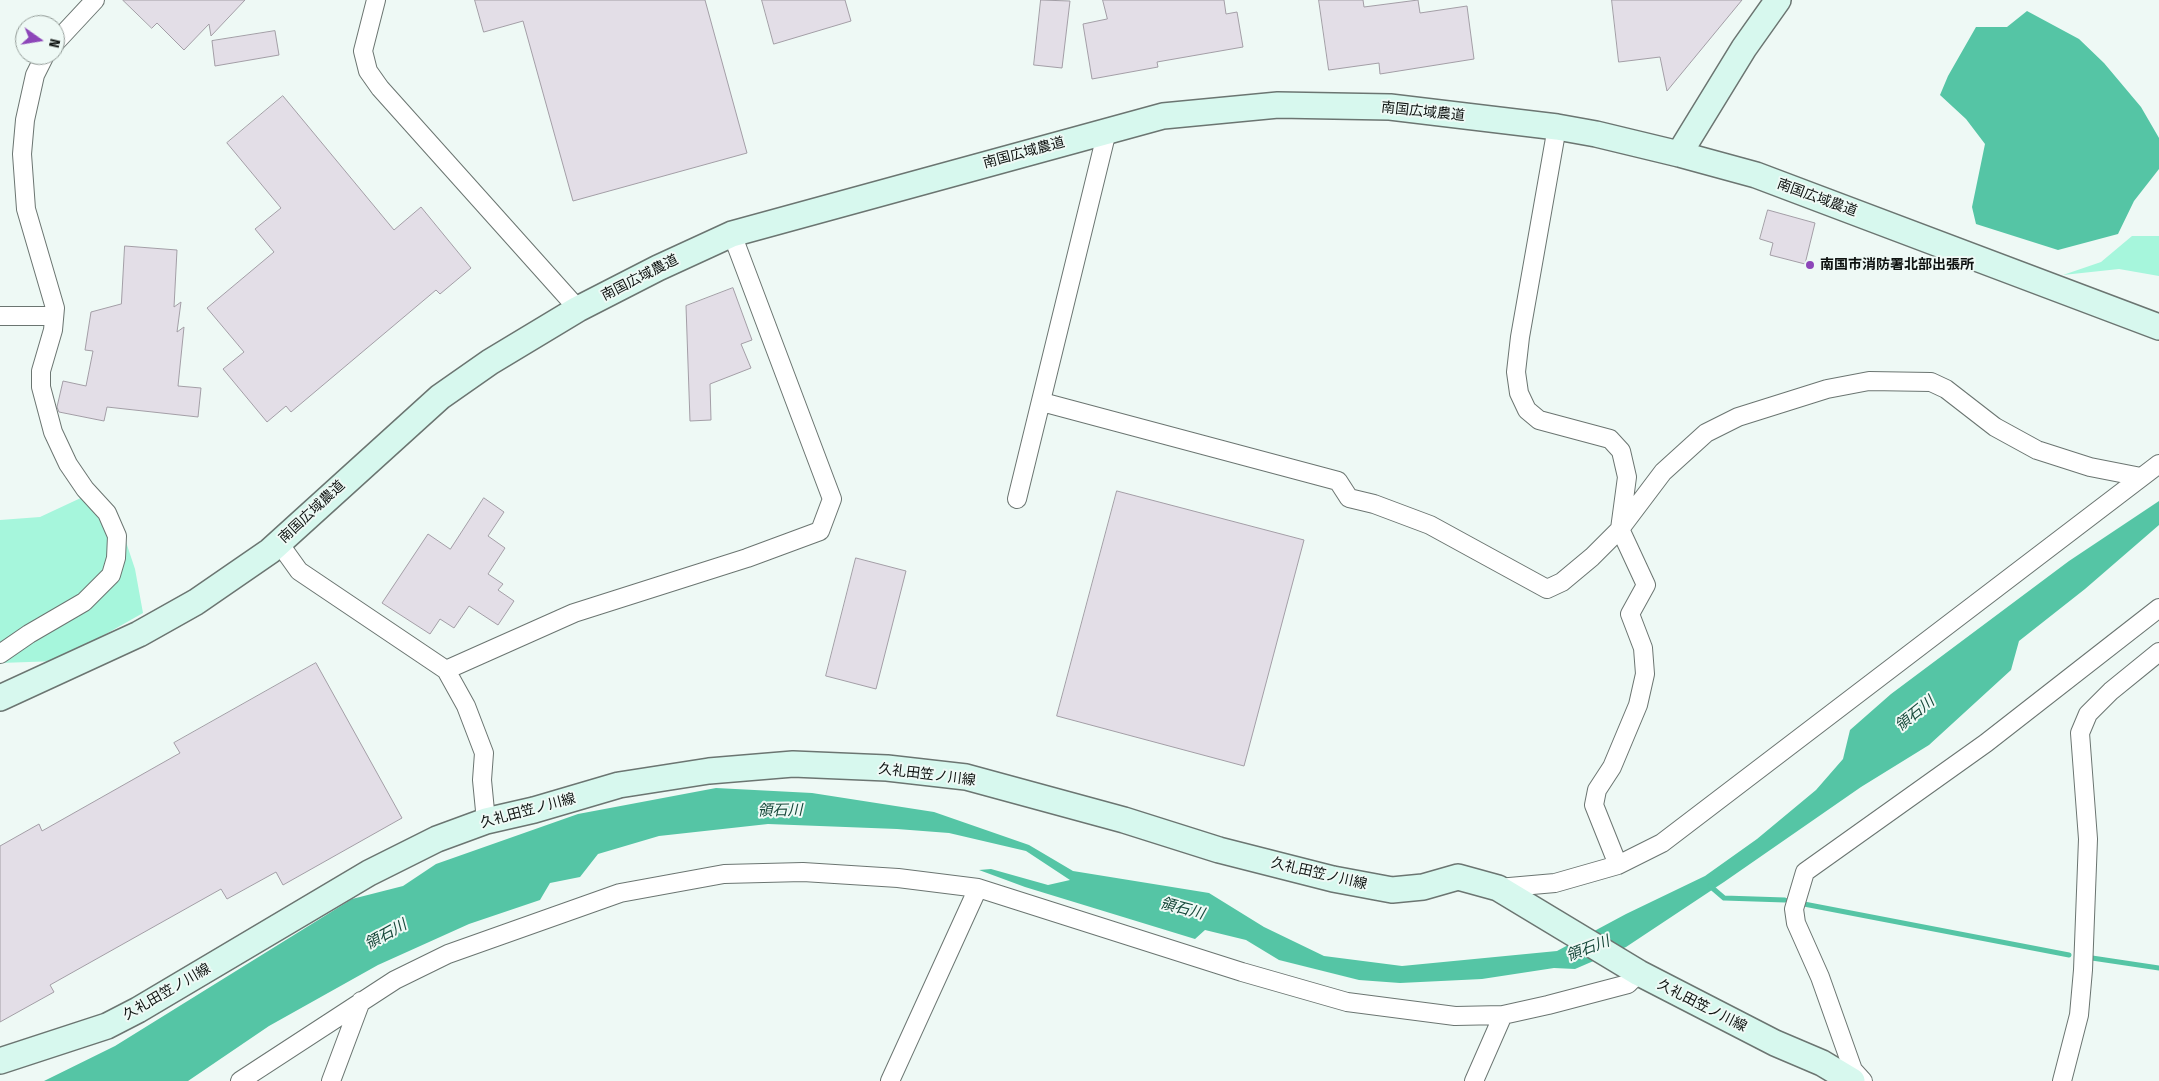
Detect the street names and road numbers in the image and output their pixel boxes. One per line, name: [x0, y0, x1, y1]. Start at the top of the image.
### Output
street label: 南国広域農道: [1380, 99, 1466, 125]
street label: 南国広域農道: [981, 134, 1067, 172]
street label: 南国広域農道: [1775, 176, 1859, 220]
street label: 南国広域農道: [599, 251, 681, 305]
street label: 南国広域農道: [276, 477, 348, 547]
street label: 久礼田笠ノ川線: [877, 761, 977, 789]
street label: 久礼田笠ノ川線: [478, 790, 578, 832]
street label: 久礼田笠ノ川線: [1269, 855, 1369, 893]
street label: 久礼田笠ノ川線: [120, 960, 214, 1024]
street label: 久礼田笠ノ川線: [1655, 976, 1749, 1036]

